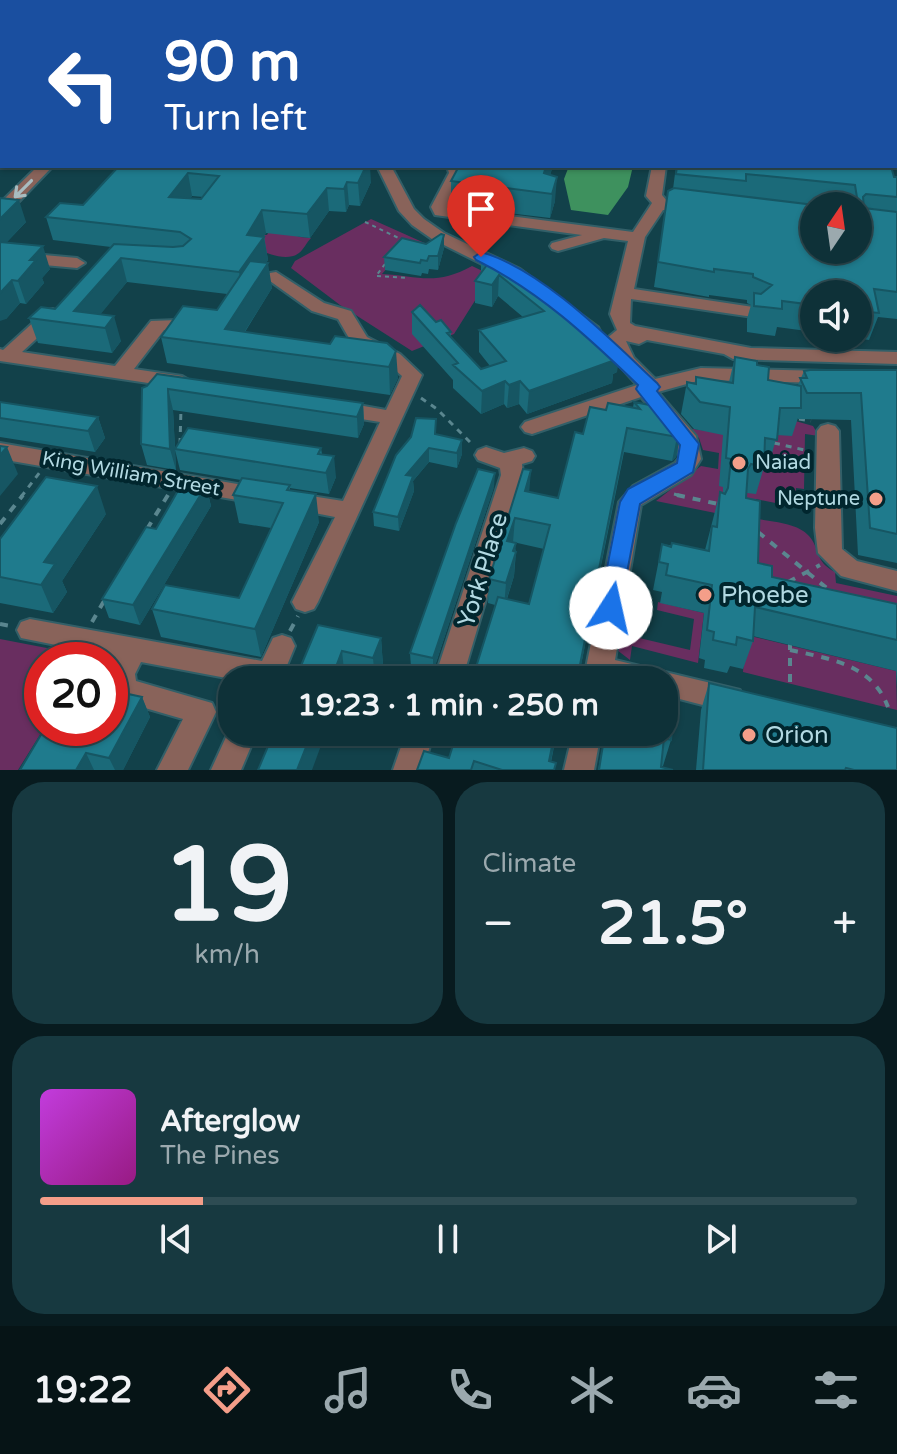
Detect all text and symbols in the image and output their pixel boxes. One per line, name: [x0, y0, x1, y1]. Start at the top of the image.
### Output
text: 90 m: [164, 29, 300, 96]
icon: left: [32, 32, 136, 136]
text: Turn left: [164, 97, 307, 140]
pin: [447, 175, 515, 257]
one-way arrow: [14, 179, 33, 198]
icon: arrive: [459, 187, 503, 231]
north arrow: [800, 192, 872, 264]
map controls: [800, 192, 872, 352]
button: sound: [800, 280, 872, 352]
street label: King William Street: [40, 447, 222, 502]
place label: Naiad: [755, 451, 811, 475]
marker: Naiad: [730, 454, 748, 472]
place label: Neptune: [777, 487, 860, 511]
marker: Neptune: [867, 490, 885, 508]
street label: York Place: [452, 509, 514, 631]
position arrow: [569, 566, 653, 650]
place label: Phoebe: [721, 581, 809, 610]
marker: Phoebe: [696, 586, 714, 604]
speed limit sign: 20: [24, 642, 128, 746]
text: 19:23 · 1 min · 250 m: [297, 687, 599, 724]
place label: Orion: [765, 721, 829, 750]
marker: Orion: [740, 726, 758, 744]
text: 19: [162, 824, 293, 949]
text: Climate: [483, 848, 576, 879]
text: 21.5°: [598, 888, 748, 960]
text: −: [483, 898, 514, 951]
text: +: [832, 898, 857, 951]
text: km/h: [195, 939, 260, 970]
text: Afterglow: [160, 1103, 300, 1140]
text: The Pines: [160, 1140, 280, 1171]
icon: previous: [154, 1217, 198, 1261]
icon: pause: [426, 1217, 470, 1261]
icon: next: [699, 1217, 743, 1261]
icon: directions: [199, 1362, 255, 1418]
icon: music: [320, 1362, 376, 1418]
icon: phone: [442, 1362, 498, 1418]
icon: climate: [564, 1362, 620, 1418]
icon: car: [686, 1362, 742, 1418]
icon: filters: [808, 1362, 864, 1418]
text: 19:22: [33, 1369, 133, 1412]

